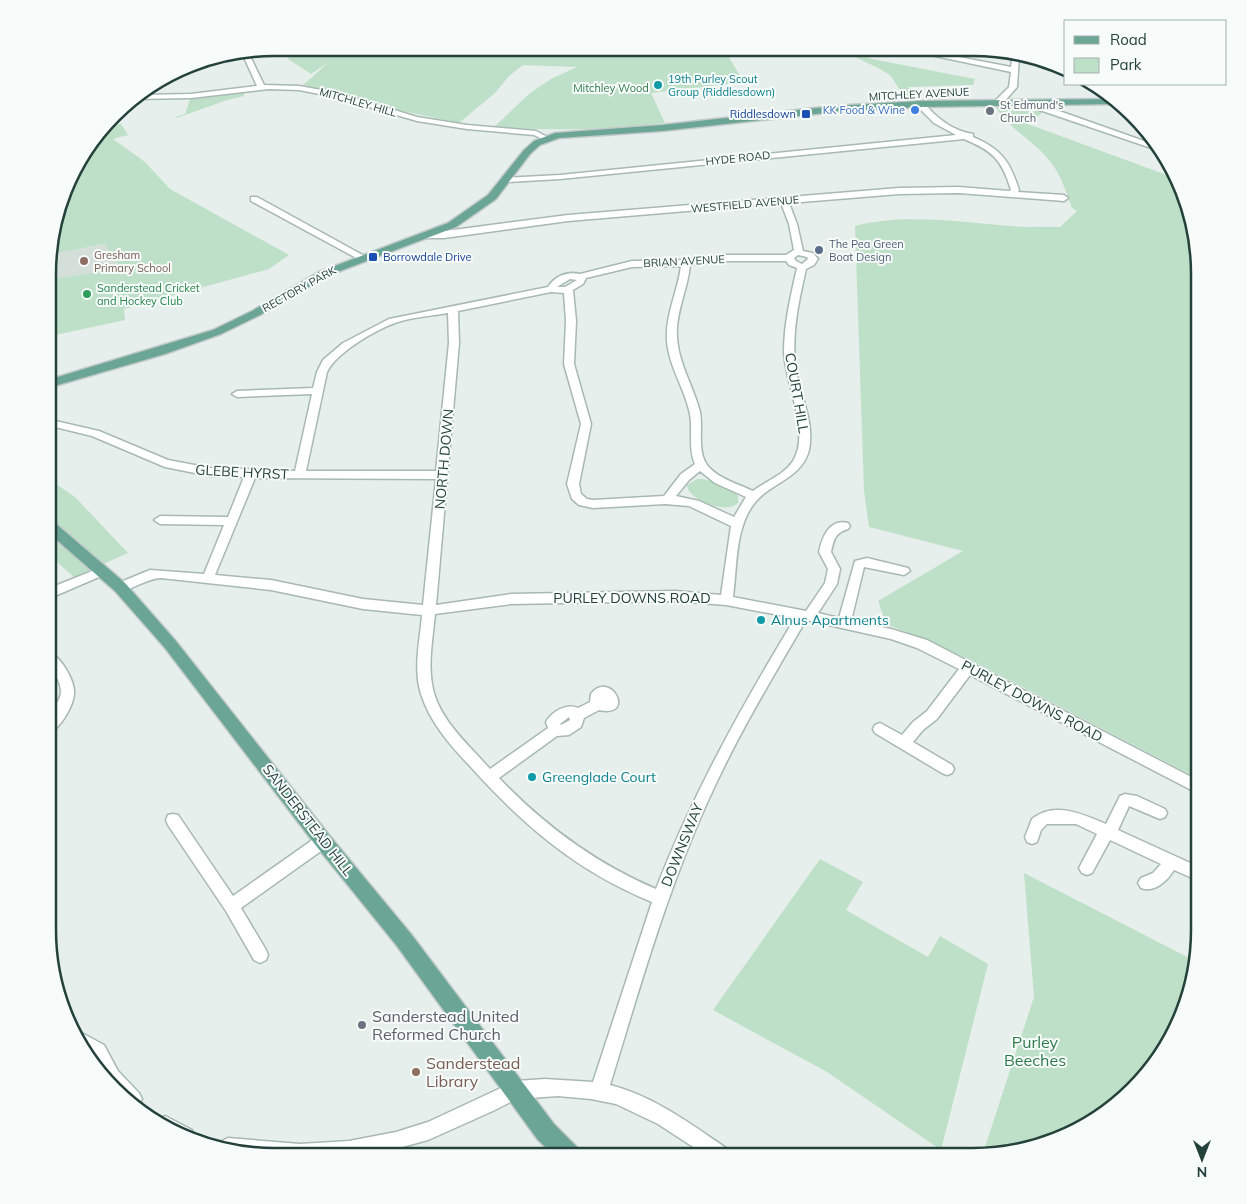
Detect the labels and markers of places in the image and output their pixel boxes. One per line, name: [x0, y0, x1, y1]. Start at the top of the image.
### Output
place label: 19th Purley Scout Group (Riddlesdown): [668, 72, 775, 99]
marker: 19th Purley Scout Group (Riddlesdown): [652, 79, 664, 91]
place label: St Edmund's Church: [1000, 98, 1064, 125]
place label: KK Food & Wine: [823, 103, 905, 117]
marker: KK Food & Wine: [909, 104, 921, 116]
marker: St Edmund's Church: [984, 105, 996, 117]
place label: Riddlesdown: [730, 107, 796, 121]
marker: Riddlesdown: [800, 108, 812, 120]
place label: The Pea Green Boat Design: [829, 237, 904, 264]
marker: The Pea Green Boat Design: [813, 244, 825, 256]
place label: Gresham Primary School: [94, 248, 171, 275]
place label: Borrowdale Drive: [383, 250, 472, 264]
marker: Borrowdale Drive: [367, 251, 379, 263]
marker: Gresham Primary School: [78, 255, 90, 267]
place label: Sanderstead Cricket and Hockey Club: [97, 281, 200, 308]
marker: Sanderstead Cricket and Hockey Club: [81, 288, 93, 300]
place label: Alnus Apartments: [771, 611, 889, 629]
marker: Alnus Apartments: [755, 614, 767, 626]
place label: Greenglade Court: [542, 768, 656, 786]
marker: Greenglade Court: [526, 771, 538, 783]
place label: Sanderstead United Reformed Church: [372, 1006, 519, 1044]
marker: Sanderstead United Reformed Church: [356, 1019, 368, 1031]
place label: Sanderstead Library: [426, 1053, 520, 1091]
marker: Sanderstead Library: [410, 1066, 422, 1078]

